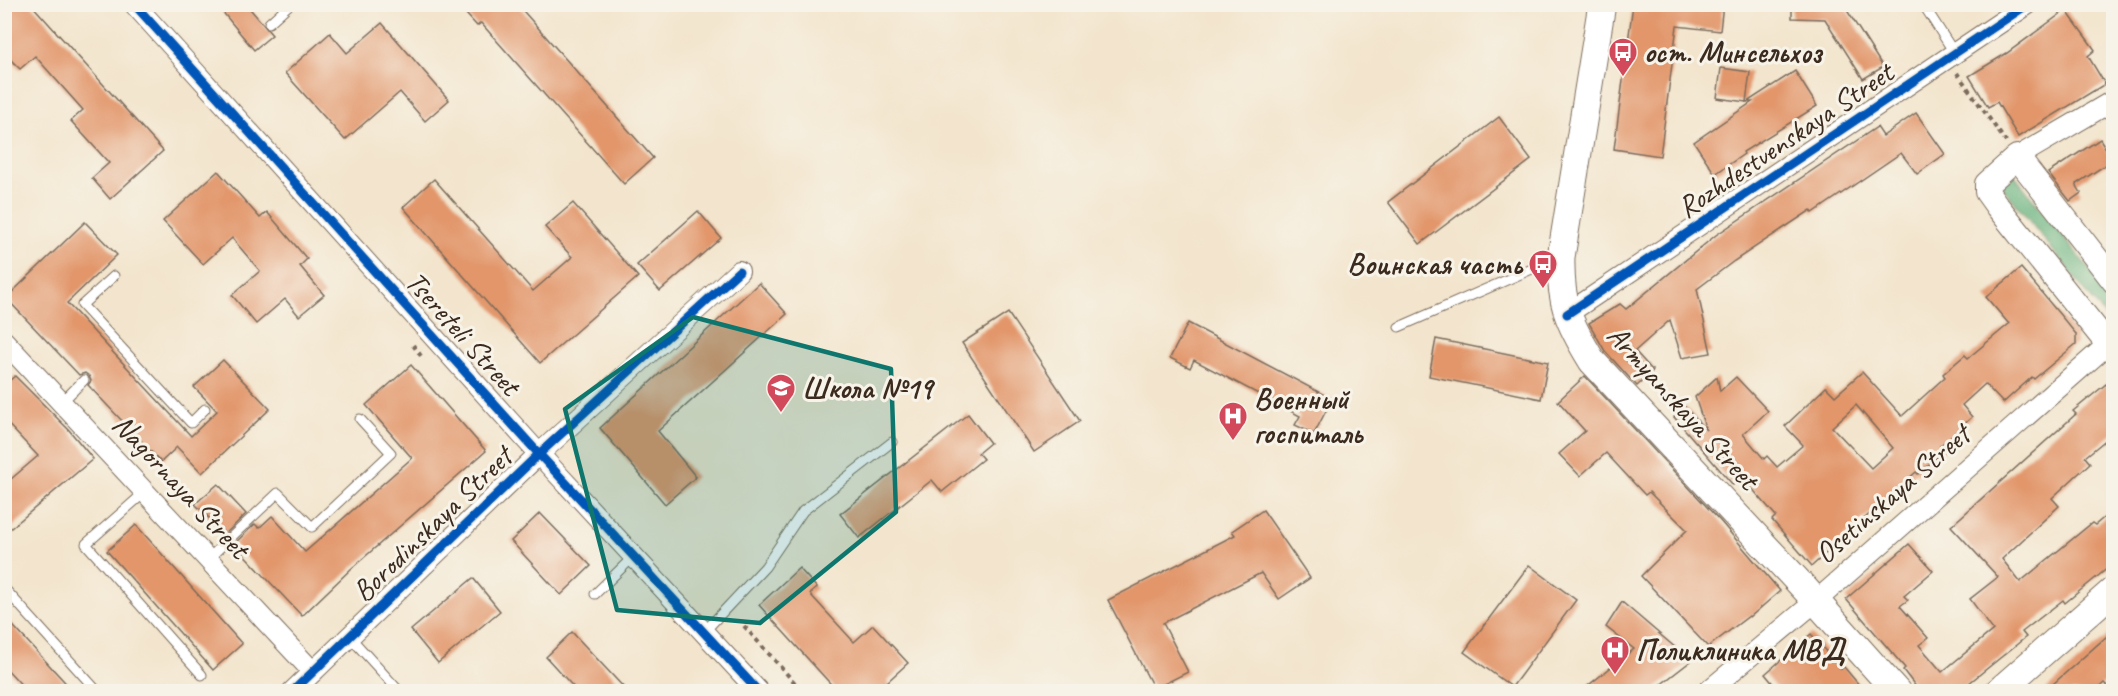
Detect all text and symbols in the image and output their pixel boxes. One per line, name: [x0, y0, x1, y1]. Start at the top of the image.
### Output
place label: ост. Минсельхоз: [1644, 33, 1824, 71]
bus stop icon: ост. Минсельхоз: [1607, 36, 1639, 78]
street label: Rozhdestvenskaya Street: [1670, 52, 1903, 226]
place label: Воинская часть: [1347, 245, 1524, 283]
bus stop icon: Воинская часть: [1527, 248, 1559, 290]
street label: Tsereteli Street: [397, 263, 531, 405]
street label: Armyanskaya Street: [1599, 317, 1769, 499]
place label: Школа №19: [802, 369, 936, 407]
school or university icon: Школа №19: [765, 372, 797, 414]
place label: Военный госпиталь: [1254, 380, 1364, 452]
hospital icon: Военный госпиталь: [1217, 400, 1249, 442]
street label: Nagornaya Street: [104, 406, 260, 568]
street label: Osetinskaya Street: [1806, 413, 1981, 572]
street label: Borodinskaya Street: [344, 435, 523, 610]
place label: Поликлиника МВД: [1636, 631, 1847, 669]
hospital icon: Поликлиника МВД: [1599, 634, 1631, 676]

